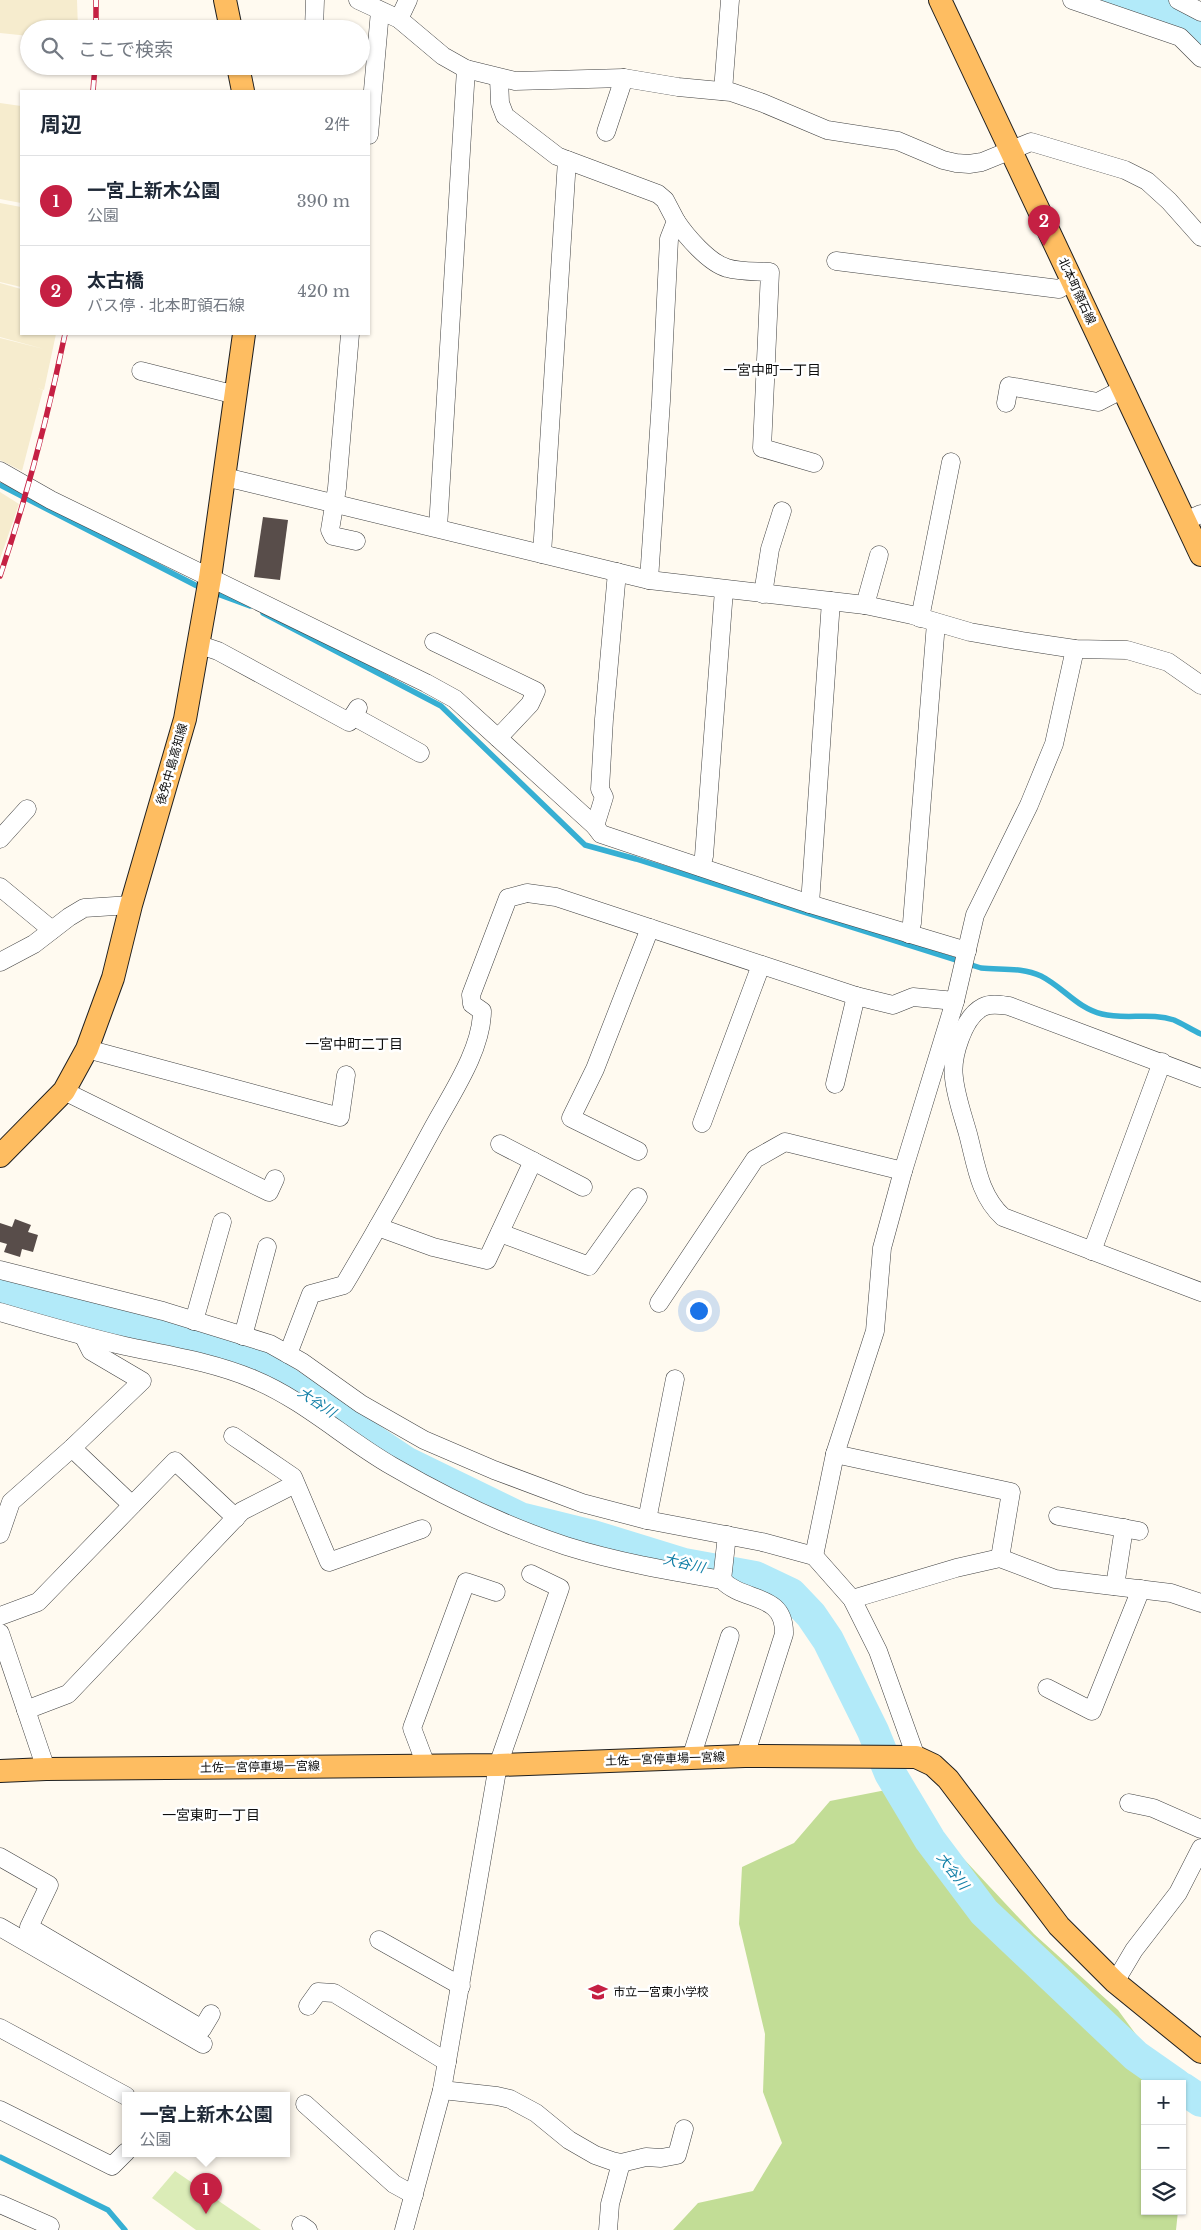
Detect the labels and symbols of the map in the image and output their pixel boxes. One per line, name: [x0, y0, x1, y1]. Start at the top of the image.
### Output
pin: 2: [1028, 205, 1060, 246]
street label: 北本町領石線: [1055, 255, 1099, 327]
district label: 一宮中町一丁目: [723, 361, 821, 379]
street label: 後免中島高知線: [153, 721, 190, 806]
district label: 一宮中町二丁目: [305, 1035, 403, 1053]
your location: [686, 1298, 712, 1324]
water label: 大谷川: [295, 1383, 341, 1422]
water label: 大谷川: [662, 1550, 708, 1577]
street label: 土佐一宮停車場一宮線: [605, 1749, 725, 1768]
street label: 土佐一宮停車場一宮線: [200, 1758, 320, 1775]
district label: 一宮東町一丁目: [162, 1806, 260, 1824]
water label: 大谷川: [933, 1849, 974, 1895]
school or university icon: 市立一宮東小学校: [587, 1981, 609, 2003]
place label: 市立一宮東小学校: [613, 1984, 709, 1999]
pin: 1: [190, 2173, 222, 2214]

